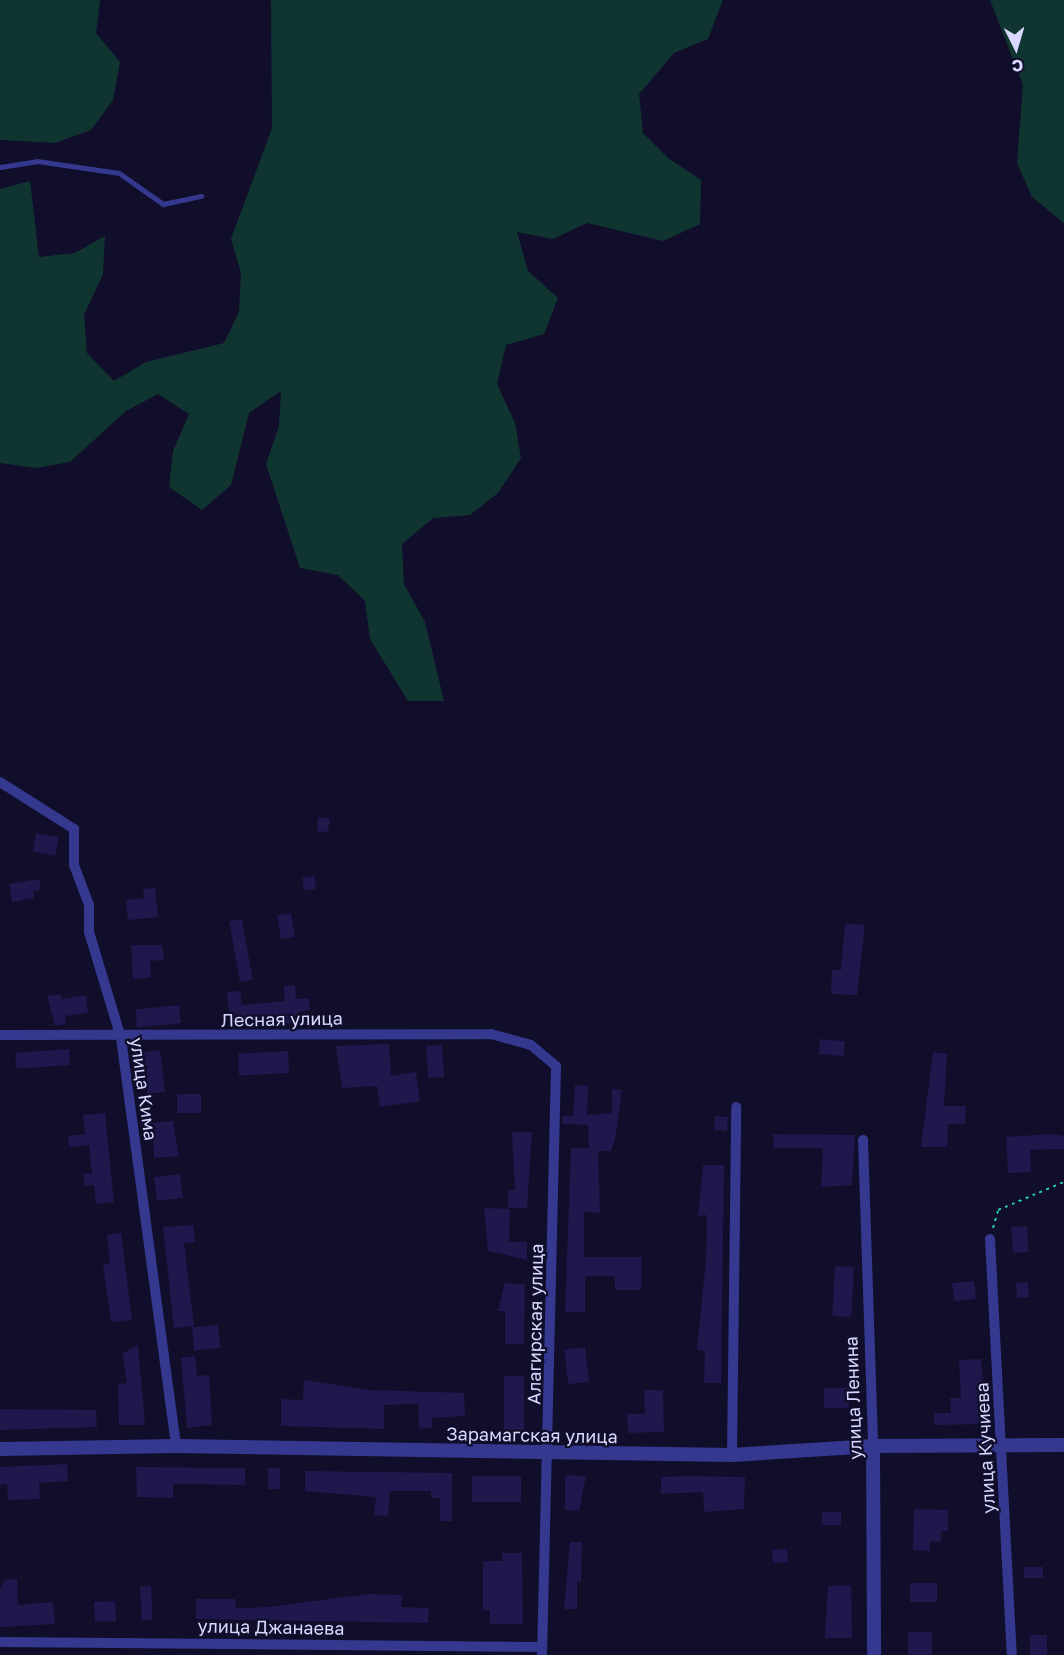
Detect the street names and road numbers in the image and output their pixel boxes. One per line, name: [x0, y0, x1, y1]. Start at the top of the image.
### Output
street label: Лесная улица: [221, 1007, 343, 1031]
street label: улица Кима: [126, 1036, 162, 1142]
street label: Алагирская улица: [523, 1243, 547, 1405]
street label: улица Ленина: [840, 1336, 866, 1460]
street label: улица Кучиева: [971, 1382, 999, 1514]
street label: Зарамагская улица: [446, 1423, 618, 1447]
street label: улица Джанаева: [197, 1615, 345, 1639]

